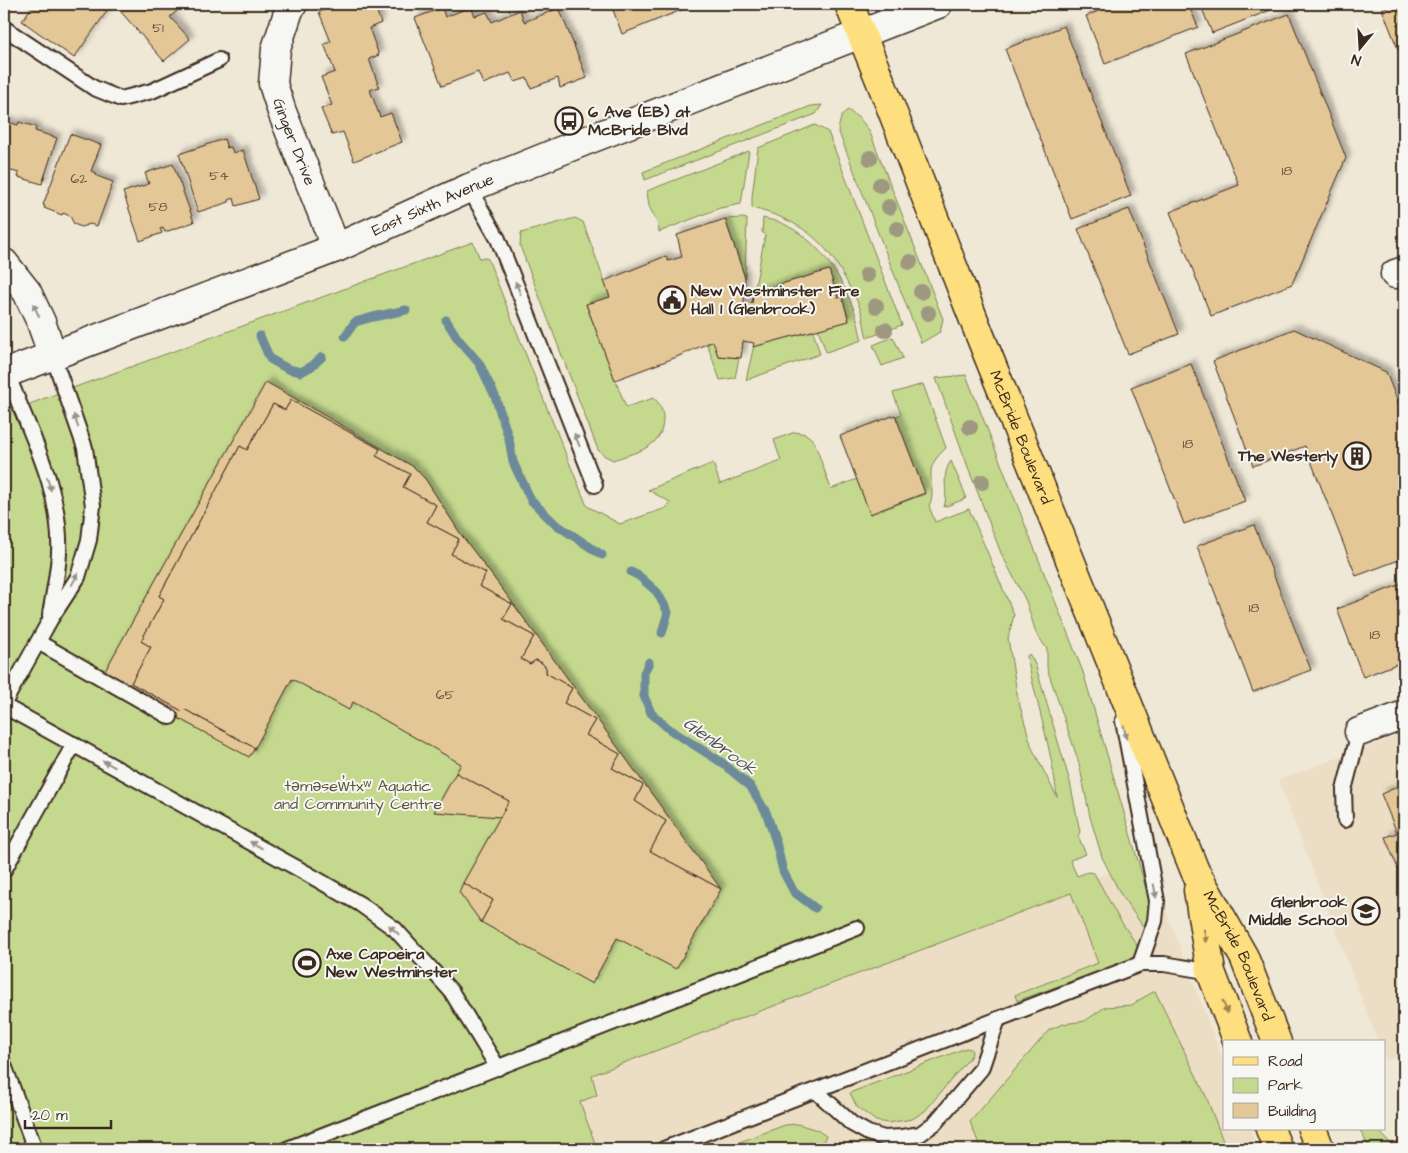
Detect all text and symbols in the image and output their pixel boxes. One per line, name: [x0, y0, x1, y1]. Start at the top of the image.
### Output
house number: 51: [152, 18, 164, 38]
north arrow: [1336, 22, 1386, 72]
text: N: [1349, 48, 1364, 70]
street label: Ginger Drive: [267, 95, 321, 189]
place label: 6 Ave (EB) at McBride Blvd: [588, 101, 691, 141]
bus stop icon: 6 Ave (EB) at McBride Blvd: [554, 106, 584, 136]
house number: 18: [1282, 161, 1292, 181]
house number: 54: [209, 166, 229, 186]
street label: East Sixth Avenue: [368, 168, 497, 242]
house number: 62: [71, 169, 87, 189]
house number: 58: [149, 197, 168, 217]
place label: New Westminster Fire Hall 1 (Glenbrook): [691, 280, 860, 320]
one-way arrow: [513, 281, 521, 296]
public building icon: New Westminster Fire Hall 1 (Glenbrook): [657, 285, 687, 315]
one-way arrow: [31, 303, 40, 318]
street label: McBride Boulevard: [984, 367, 1058, 507]
one-way arrow: [72, 414, 79, 429]
one-way arrow: [573, 432, 580, 447]
house number: 18: [1183, 434, 1193, 454]
building icon: The Westerly: [1342, 441, 1372, 471]
place label: The Westerly: [1237, 445, 1338, 468]
one-way arrow: [46, 477, 54, 492]
one-way arrow: [71, 572, 79, 586]
house number: 18: [1249, 598, 1259, 618]
house number: 18: [1370, 625, 1380, 645]
house number: 65: [436, 685, 454, 705]
water label: Glenbrook: [678, 711, 763, 782]
one-way arrow: [1122, 724, 1130, 740]
one-way arrow: [102, 760, 117, 768]
park label: təməsew̓txʷ Aquatic and Community Centre: [274, 775, 442, 816]
one-way arrow: [249, 841, 263, 849]
one-way arrow: [1152, 884, 1160, 900]
street label: McBride Boulevard: [1197, 887, 1279, 1024]
place label: Glenbrook Middle School: [1249, 891, 1347, 931]
school or university icon: Glenbrook Middle School: [1351, 896, 1381, 926]
one-way arrow: [389, 924, 401, 936]
one-way arrow: [1202, 929, 1210, 945]
place label: Axe Capoeira New Westminster: [326, 943, 457, 983]
sports icon: Axe Capoeira New Westminster: [292, 948, 322, 978]
one-way arrow: [1221, 1000, 1229, 1014]
legend: [1223, 1040, 1386, 1130]
text: Road: [1268, 1051, 1303, 1072]
text: Park: [1268, 1075, 1303, 1096]
scale bar: [25, 1098, 111, 1130]
text: Building: [1268, 1101, 1316, 1123]
text: 20 m: [32, 1105, 68, 1126]

